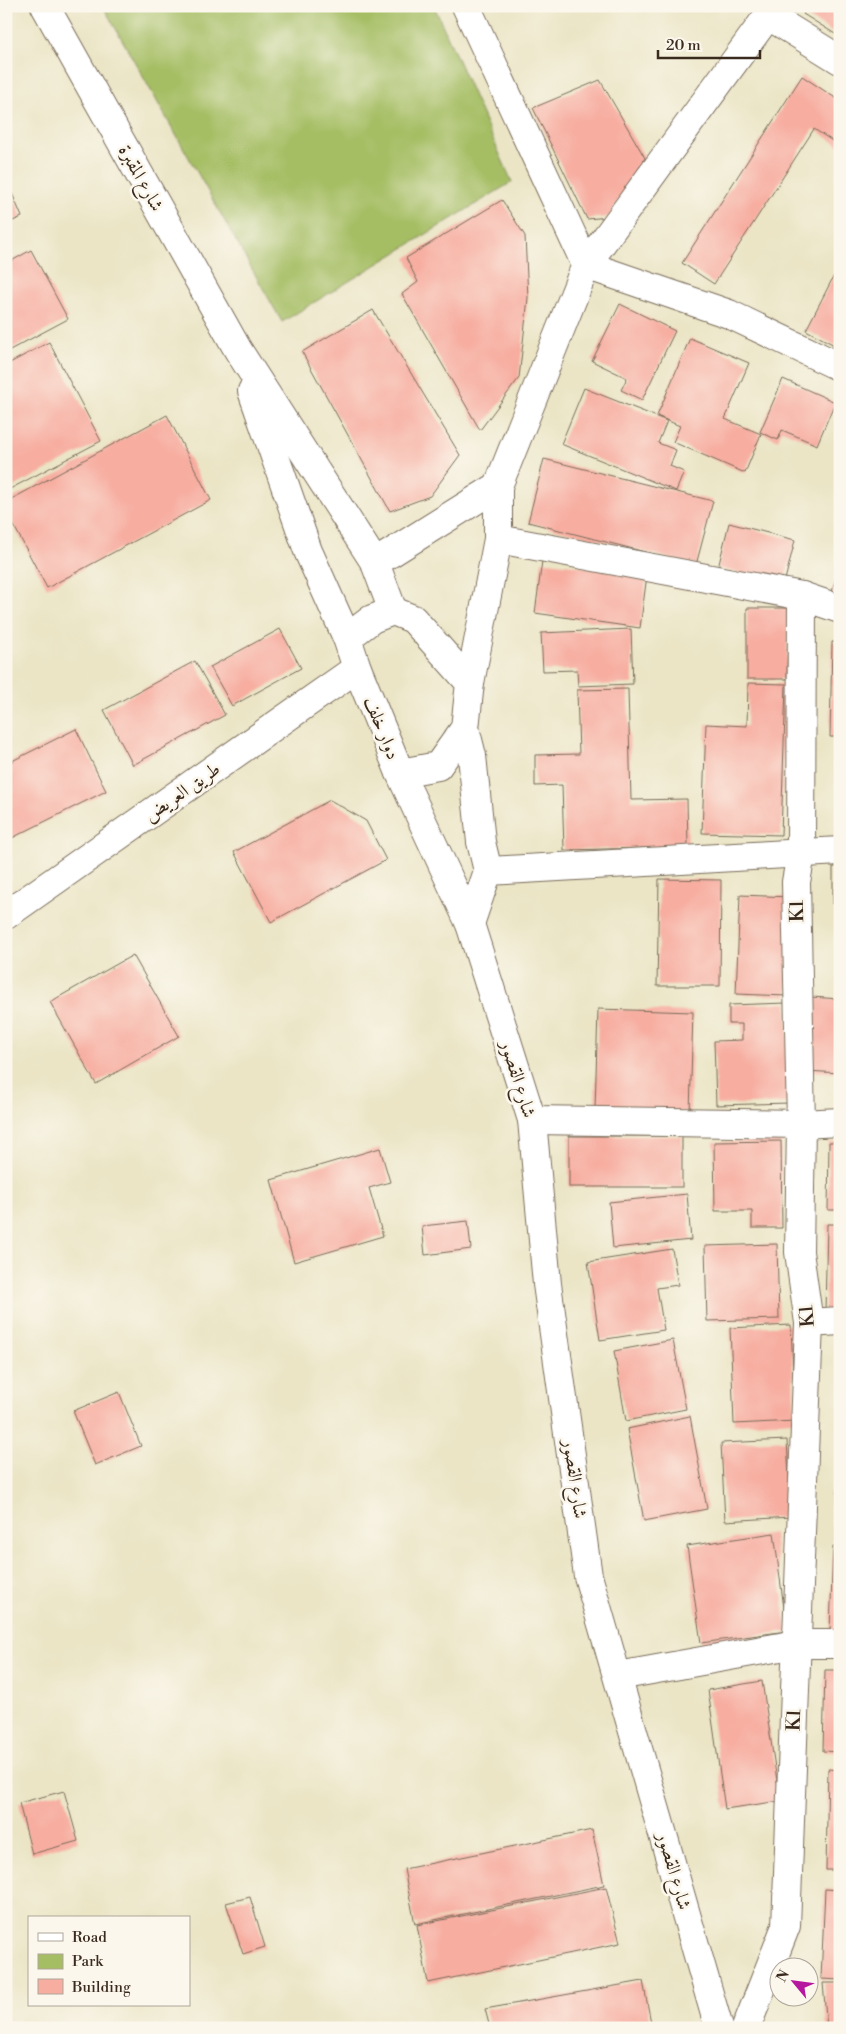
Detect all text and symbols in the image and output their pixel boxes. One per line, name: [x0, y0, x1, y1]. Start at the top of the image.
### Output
scale bar: [658, 28, 761, 60]
text: 20 m: [666, 36, 701, 55]
street label: شارع المقبرة: [110, 141, 169, 217]
street label: دوار خلف: [358, 693, 406, 763]
street label: طريق العريض: [139, 757, 225, 828]
street label: K1: [785, 900, 809, 922]
street label: شارع القصور: [491, 1036, 541, 1121]
street label: K1: [794, 1304, 820, 1328]
street label: شارع القصور: [554, 1436, 592, 1520]
street label: K1: [782, 1709, 806, 1731]
street label: شارع القصور: [648, 1828, 696, 1913]
legend: [28, 1916, 190, 2006]
text: Road: [72, 1928, 107, 1947]
text: Park: [72, 1952, 104, 1971]
north arrow: [768, 1956, 818, 2006]
text: N: [773, 1967, 794, 1985]
text: Building: [71, 1978, 131, 1997]

